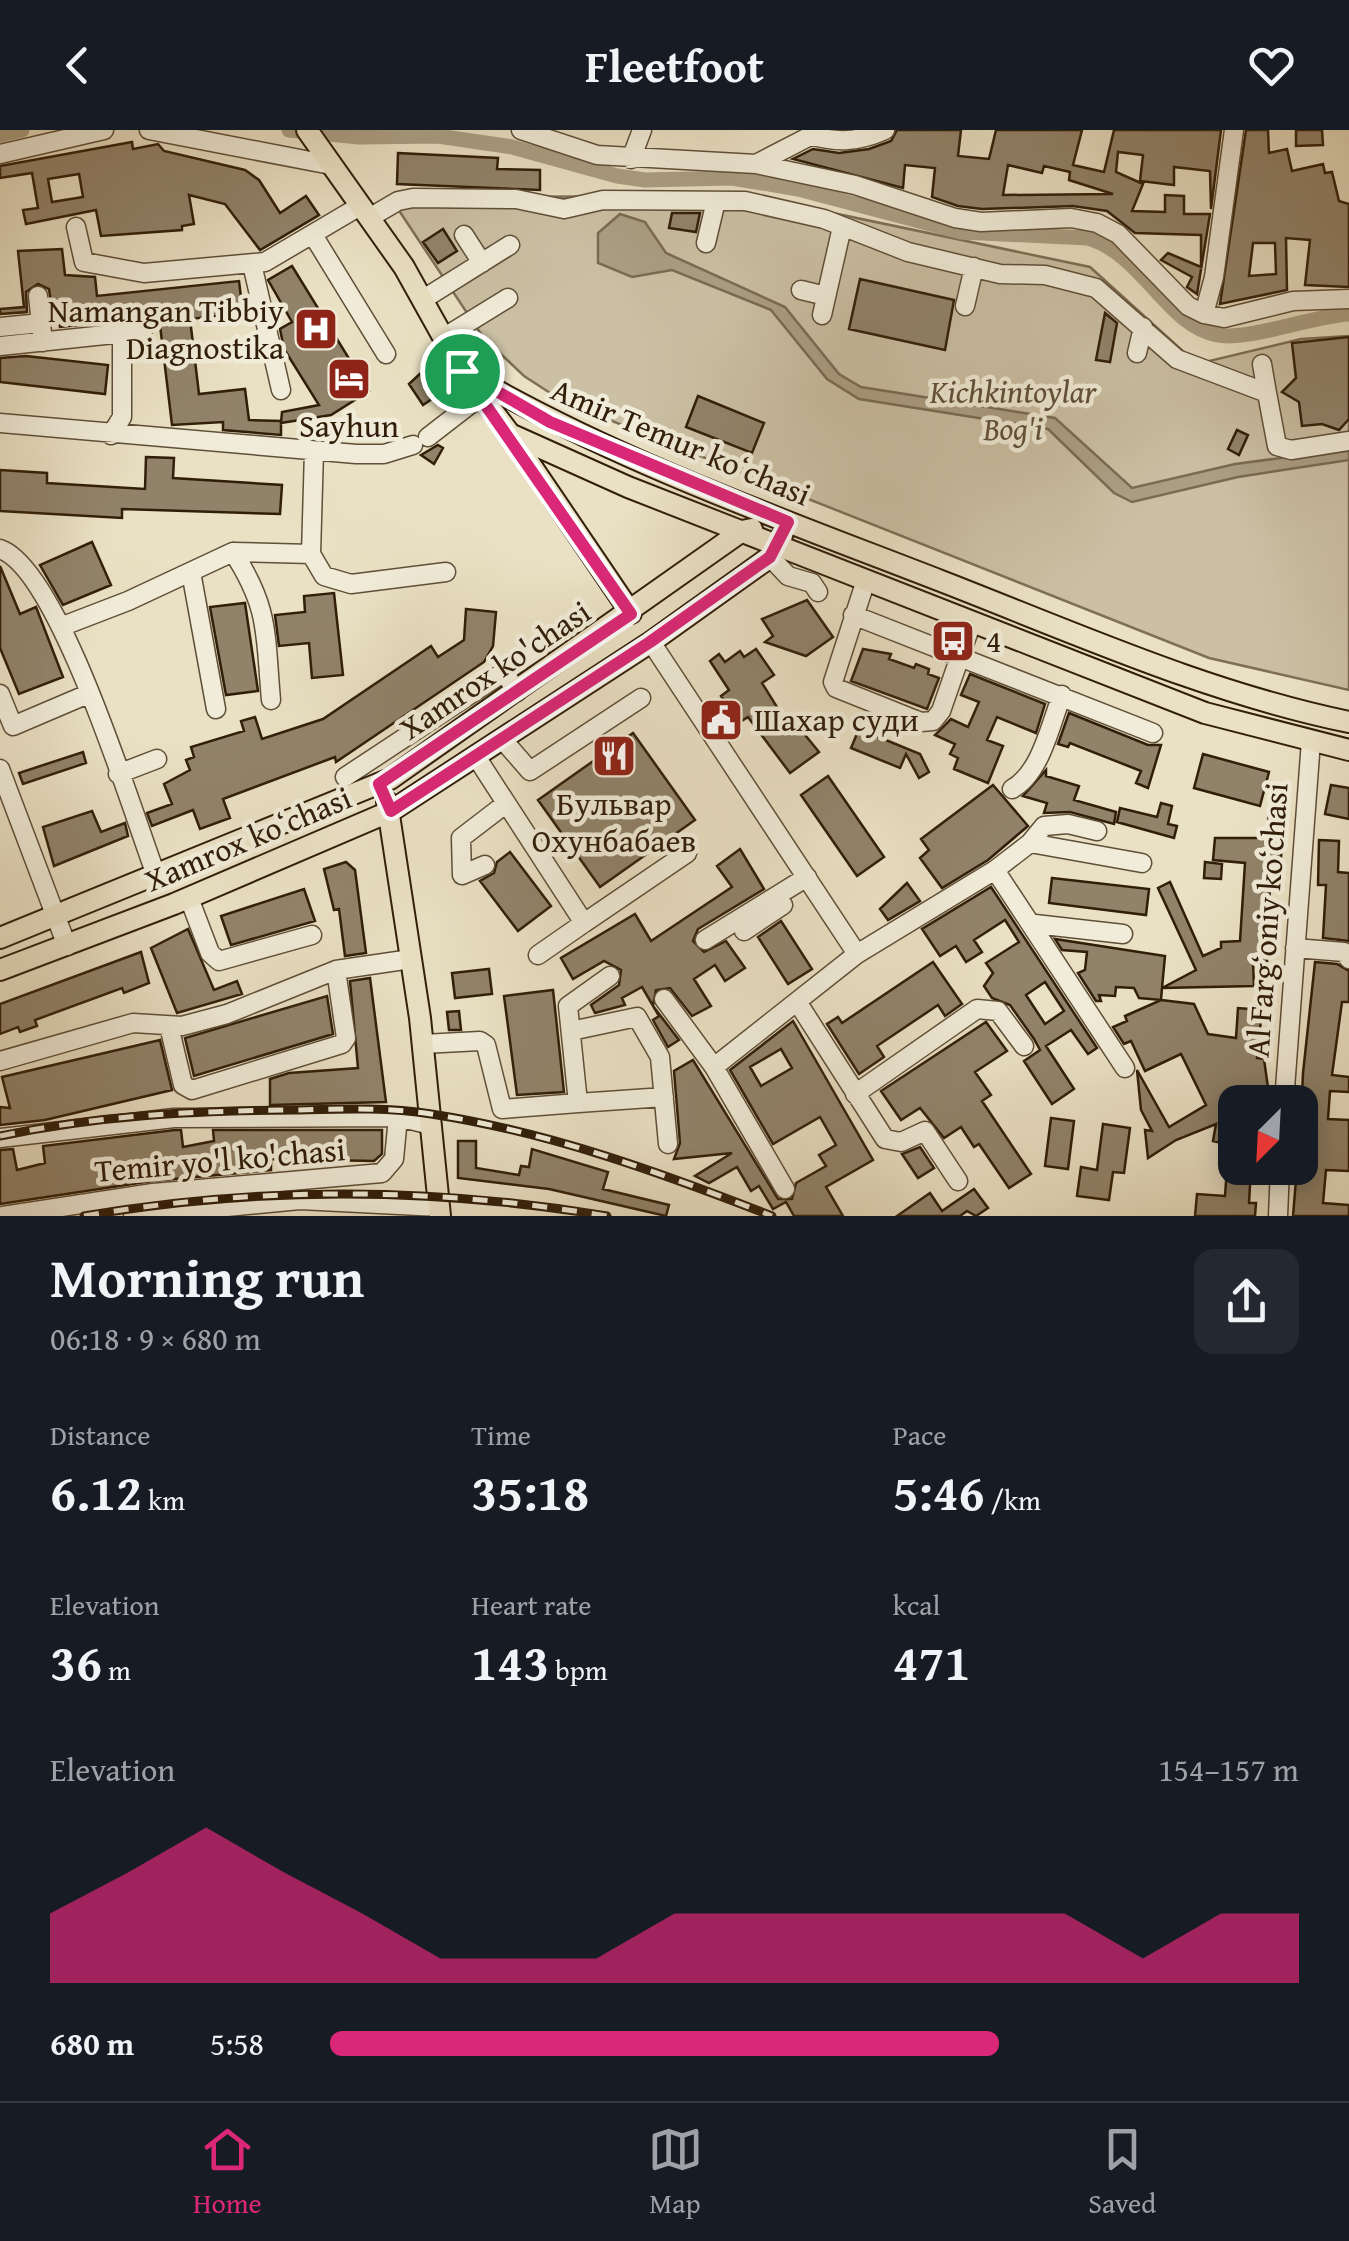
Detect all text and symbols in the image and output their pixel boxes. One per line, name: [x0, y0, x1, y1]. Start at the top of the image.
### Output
text: Fleetfoot: [585, 33, 764, 98]
icon: back: [50, 38, 105, 93]
icon: heart: [1244, 38, 1299, 93]
place label: Namangan Tibbiy Diagnostika: [48, 287, 284, 371]
hospital icon: Namangan Tibbiy Diagnostika: [293, 306, 339, 352]
pin: [420, 329, 505, 414]
icon: arrive: [435, 344, 490, 399]
hotel icon: Sayhun: [326, 356, 372, 402]
street label: Amir Temur koʻchasi: [544, 366, 818, 517]
park label: Kichkintoylar Bog'i: [929, 368, 1097, 452]
place label: Sayhun: [299, 402, 399, 449]
street label: Xamrox ko'chasi: [390, 588, 600, 751]
place label: 4: [986, 617, 1001, 664]
bus stop icon: 4: [930, 618, 976, 664]
place label: Шахар суди: [754, 696, 919, 743]
public building icon: Шахар суди: [698, 697, 744, 743]
restaurant icon: Бульвар Охунбабаев: [591, 733, 637, 779]
street label: Xamrox koʻchasi: [137, 774, 358, 903]
place label: Бульвар Охунбабаев: [532, 780, 696, 864]
street label: Al Fargʻoniy koʻchasi: [1233, 781, 1300, 1059]
north arrow: [1218, 1085, 1318, 1185]
map controls: [1218, 1085, 1318, 1185]
street label: Temir yo'l ko'chasi: [93, 1125, 347, 1194]
text: Morning run: [50, 1237, 364, 1317]
button: share: [1194, 1249, 1299, 1354]
text: 06:18 · 9 × 680 m: [50, 1315, 261, 1362]
text: Distance: [50, 1414, 150, 1455]
text: Time: [471, 1414, 531, 1455]
text: Pace: [893, 1414, 947, 1455]
text: 6.12: [50, 1455, 142, 1528]
text: 35:18: [471, 1455, 589, 1528]
text: 5:46: [893, 1455, 985, 1528]
text: km: [142, 1479, 185, 1520]
text: /km: [985, 1479, 1041, 1520]
text: Elevation: [50, 1584, 160, 1625]
text: Heart rate: [471, 1584, 591, 1625]
text: kcal: [893, 1584, 940, 1625]
text: 36: [50, 1625, 102, 1698]
text: 143: [471, 1625, 549, 1698]
text: 471: [893, 1625, 970, 1698]
text: m: [102, 1649, 131, 1690]
text: bpm: [549, 1649, 608, 1690]
text: Elevation: [50, 1746, 175, 1793]
text: 154–157 m: [1158, 1746, 1299, 1793]
text: 680 m: [50, 2020, 134, 2067]
text: 5:58: [210, 2020, 264, 2067]
tab: Home: [193, 2122, 262, 2223]
tab: Map: [648, 2122, 703, 2223]
tab: Saved: [1088, 2122, 1156, 2223]

